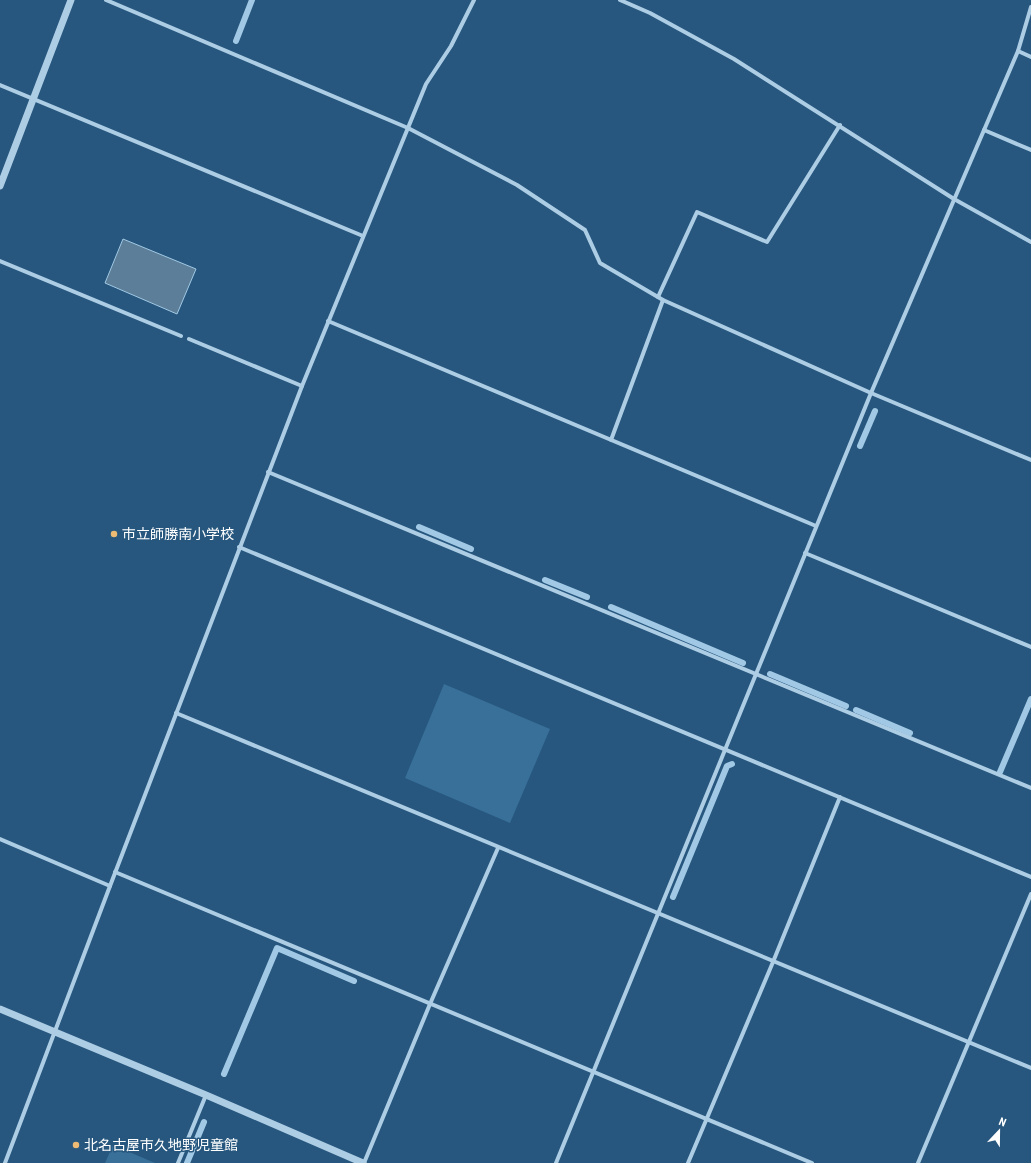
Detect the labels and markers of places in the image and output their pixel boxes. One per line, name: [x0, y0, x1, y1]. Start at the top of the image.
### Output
place label: 市立師勝南小学校: [122, 526, 234, 542]
marker: 市立師勝南小学校: [109, 529, 119, 539]
place label: 北名古屋市久地野児童館: [84, 1137, 238, 1153]
marker: 北名古屋市久地野児童館: [71, 1140, 81, 1150]

